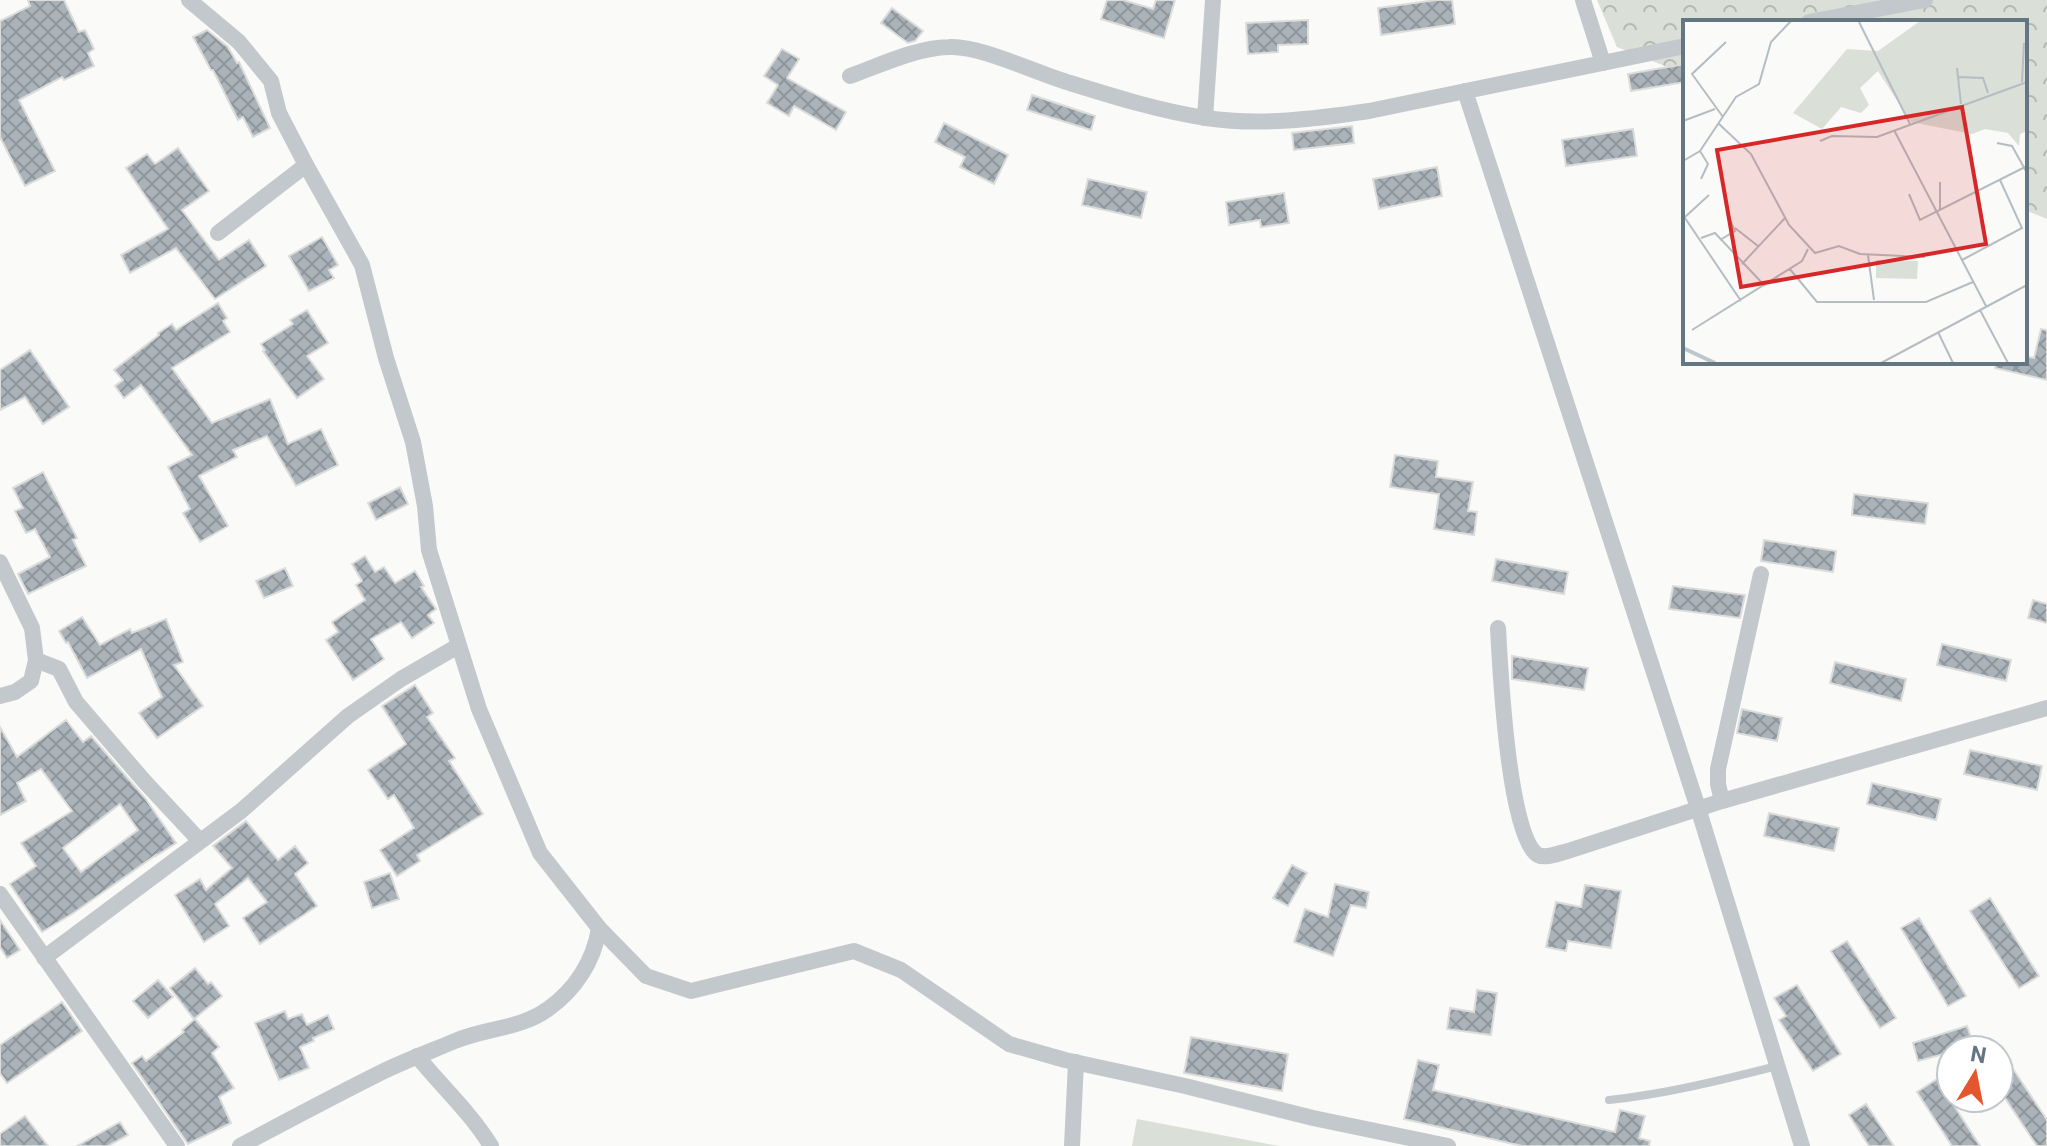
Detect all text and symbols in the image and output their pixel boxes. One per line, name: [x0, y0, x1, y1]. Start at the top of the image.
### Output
inset map: [1683, 20, 2027, 364]
north arrow: [1935, 1034, 2015, 1114]
text: N: [1969, 1041, 1988, 1068]

